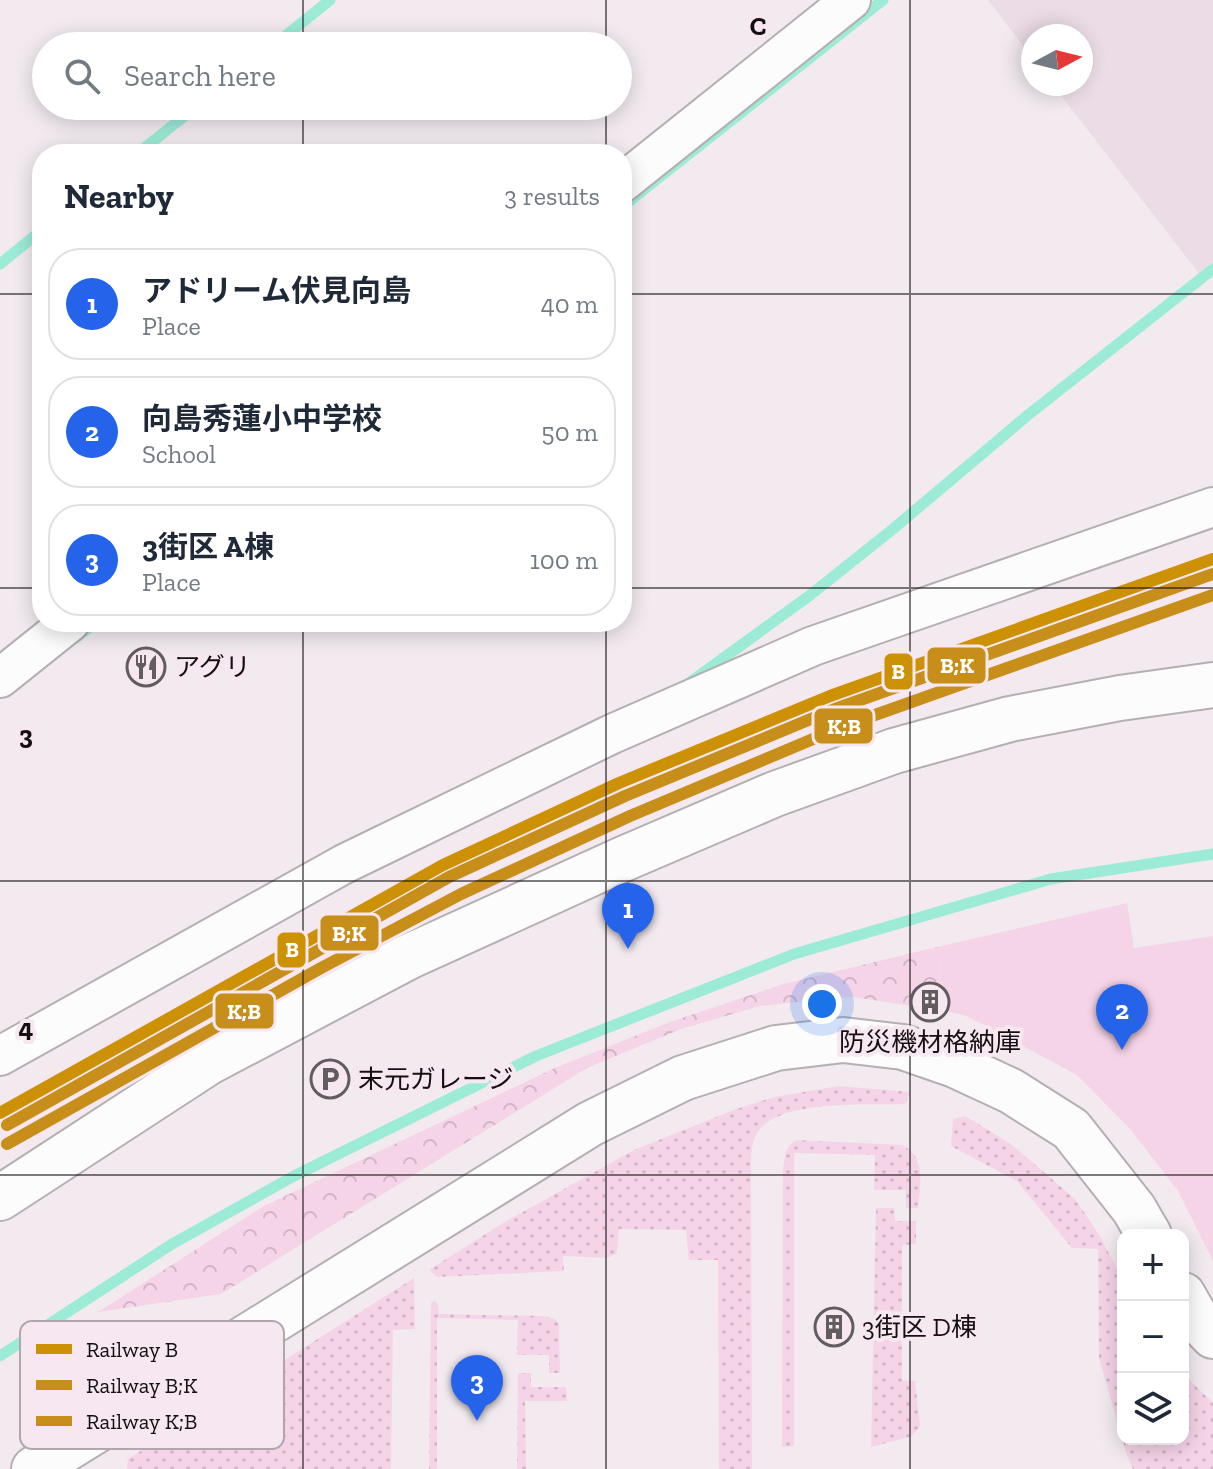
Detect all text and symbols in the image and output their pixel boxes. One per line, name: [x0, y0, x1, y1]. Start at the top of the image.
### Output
text: C: [750, 10, 766, 42]
north arrow: [1021, 24, 1093, 96]
search box: [32, 32, 632, 120]
icon: search: [60, 54, 104, 98]
text: Search here: [124, 58, 276, 94]
text: Nearby: [64, 176, 174, 217]
text: 3 results: [504, 180, 600, 212]
text: アドリーム伏見向島: [142, 273, 411, 309]
text: 1: [87, 288, 97, 320]
text: 40 m: [541, 288, 598, 320]
text: Place: [142, 310, 201, 342]
text: 向島秀蓮小中学校: [142, 401, 382, 437]
text: 2: [85, 416, 99, 448]
text: 50 m: [541, 416, 598, 448]
text: School: [142, 438, 216, 470]
text: 3街区 A棟: [142, 529, 274, 565]
text: 3: [85, 544, 99, 576]
text: 100 m: [530, 544, 598, 576]
text: Place: [142, 566, 201, 598]
restaurant icon: アグリ: [125, 646, 167, 688]
line badge: B;K: [926, 646, 987, 685]
place label: アグリ: [174, 651, 251, 683]
line badge: B: [883, 652, 914, 691]
text: B;K: [940, 652, 974, 679]
text: B: [891, 658, 905, 685]
line badge: K;B: [813, 707, 874, 745]
text: K;B: [827, 713, 861, 740]
text: 3: [19, 719, 33, 751]
pin: 1: [602, 883, 654, 949]
line badge: B;K: [319, 914, 380, 952]
text: B;K: [332, 920, 366, 947]
line badge: B: [276, 931, 307, 969]
text: B: [285, 936, 299, 963]
building icon: 防災機材格納庫: [909, 981, 951, 1023]
your location: [802, 984, 842, 1024]
pin: 2: [1096, 984, 1148, 1050]
line badge: K;B: [214, 992, 275, 1030]
text: K;B: [227, 998, 261, 1025]
text: 4: [19, 1012, 34, 1044]
place label: 防災機材格納庫: [839, 1026, 1021, 1058]
parking icon: 末元ガレージ: [309, 1058, 351, 1100]
place label: 末元ガレージ: [358, 1063, 513, 1095]
map controls: [1117, 1229, 1189, 1445]
button: +: [1117, 1229, 1189, 1301]
button: −: [1117, 1301, 1189, 1373]
building icon: 3街区 D棟: [813, 1306, 855, 1348]
place label: 3街区 D棟: [862, 1311, 977, 1343]
legend: [20, 1321, 284, 1449]
text: Railway B: [86, 1336, 178, 1363]
pin: 3: [451, 1355, 503, 1421]
text: Railway B;K: [86, 1372, 197, 1399]
button: layers: [1117, 1373, 1189, 1445]
text: Railway K;B: [86, 1408, 197, 1435]

